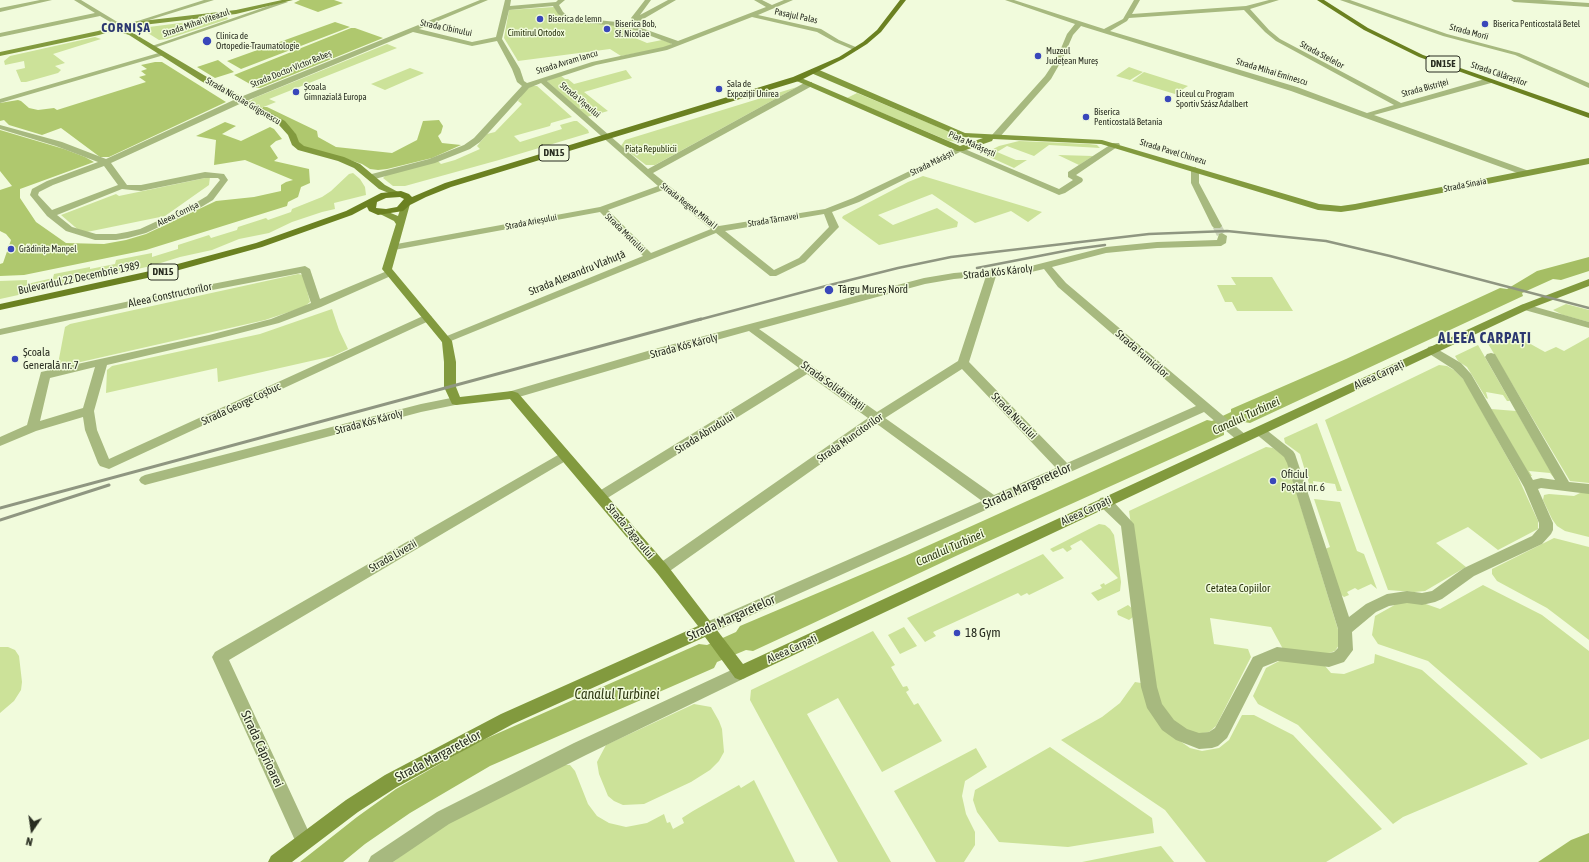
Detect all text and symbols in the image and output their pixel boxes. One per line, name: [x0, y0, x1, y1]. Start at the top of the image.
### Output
street label: Pasajul Palas: [773, 6, 819, 26]
street label: Strada Mihai Viteazul: [161, 7, 231, 39]
marker: Biserica de lemn: [535, 14, 545, 24]
place label: Biserica de lemn: [548, 14, 602, 24]
street label: Strada Cibinului: [419, 17, 473, 39]
place label: Biserica Bob, Sf. Nicolae: [615, 19, 656, 40]
marker: Biserica Penticostală Betel: [1480, 19, 1490, 29]
place label: Biserica Penticostală Betel: [1493, 19, 1580, 29]
district label: CORNIȘA: [101, 20, 151, 36]
street label: Strada Morii: [1448, 22, 1490, 42]
marker: Biserica Bob, Sf. Nicolae: [602, 24, 612, 34]
park label: Cimitirul Ortodox: [508, 28, 564, 38]
place label: Clinica de Ortopedie-Traumatologie: [216, 31, 299, 52]
marker: Clinica de Ortopedie-Traumatologie: [201, 35, 213, 47]
street label: Strada Stelelor: [1298, 39, 1346, 71]
place label: Muzeul Județean Mureș: [1046, 46, 1098, 67]
street label: Strada Doctor Victor Babeș: [249, 48, 333, 90]
street label: Strada Avram Iancu: [535, 48, 599, 76]
marker: Muzeul Județean Mureș: [1033, 51, 1043, 61]
street label: Strada Mihai Eminescu: [1235, 56, 1309, 88]
road number: DN15E: [1426, 56, 1460, 72]
street label: Strada Călărașilor: [1470, 59, 1528, 89]
street label: Strada Nicolae Grigorescu: [204, 75, 282, 127]
street label: Strada Bistriței: [1400, 77, 1450, 99]
place label: Sala de Expoziții Unirea: [727, 79, 779, 100]
street label: Strada Vișeului: [558, 80, 602, 120]
place label: Școala Gimnazială Europa: [304, 82, 367, 103]
marker: Sala de Expoziții Unirea: [714, 84, 724, 94]
marker: Școala Gimnazială Europa: [291, 87, 301, 97]
place label: Liceul cu Program Sportiv Szász Adalbert: [1176, 89, 1248, 110]
marker: Liceul cu Program Sportiv Szász Adalbert: [1163, 94, 1173, 104]
place label: Biserica Penticostală Betania: [1094, 107, 1162, 128]
marker: Biserica Penticostală Betania: [1081, 112, 1091, 122]
street label: Piața Mărășești: [947, 129, 997, 159]
street label: Strada Pavel Chinezu: [1138, 137, 1208, 167]
park label: Piața Republicii: [625, 144, 677, 154]
road number: DN15: [539, 145, 569, 161]
street label: Strada Mărăști: [908, 148, 956, 178]
street label: Strada Sinaia: [1443, 176, 1487, 194]
street label: Strada Regele Mihai I: [659, 181, 719, 231]
street label: Aleea Cornișa: [155, 199, 201, 229]
street label: Strada Motrului: [603, 211, 647, 255]
street label: Strada Târnavei: [747, 211, 799, 229]
street label: Strada Arieșului: [504, 212, 558, 232]
marker: Grădinița Manpel: [6, 244, 16, 254]
place label: Grădinița Manpel: [19, 244, 77, 254]
street label: Strada Alexandru Vlahuță: [527, 248, 627, 298]
street label: Bulevardul 22 Decembrie 1989: [17, 259, 141, 297]
street label: Strada Kós Károly: [963, 262, 1033, 282]
road number: DN15: [148, 264, 178, 280]
street label: Aleea Constructorilor: [127, 280, 213, 310]
place label: Târgu Mureș Nord: [838, 283, 908, 297]
marker: Târgu Mureș Nord: [823, 284, 835, 296]
street label: Strada Furnicilor: [1113, 327, 1171, 381]
district label: ALEEA CARPAȚI: [1438, 329, 1532, 347]
street label: Strada Kós Károly: [649, 331, 719, 361]
place label: Școala Generală nr. 7: [23, 346, 79, 372]
marker: Școala Generală nr. 7: [10, 354, 20, 364]
street label: Strada Solidarității: [799, 358, 867, 414]
street label: Aleea Carpați: [1352, 358, 1406, 392]
street label: Strada George Coșbuc: [199, 380, 283, 428]
street label: Strada Nucului: [989, 390, 1039, 442]
water label: Canalul Turbinei: [1210, 394, 1282, 438]
street label: Strada Kós Károly: [334, 407, 404, 437]
street label: Strada Abrudului: [673, 409, 737, 457]
street label: Strada Muncitorilor: [814, 410, 886, 466]
street label: Strada Margaretelor: [980, 460, 1074, 512]
place label: Oficiul Poștal nr. 6: [1281, 468, 1325, 494]
marker: Oficiul Poștal nr. 6: [1268, 476, 1278, 486]
street label: Aleea Carpați: [1059, 494, 1113, 528]
street label: Strada Zăgazului: [603, 501, 657, 561]
water label: Canalul Turbinei: [914, 527, 986, 569]
street label: Strada Livezii: [367, 537, 419, 575]
park label: Cetatea Copiilor: [1206, 582, 1270, 596]
street label: Strada Margaretelor: [684, 592, 778, 644]
place label: 18 Gym: [965, 625, 1001, 641]
marker: 18 Gym: [952, 628, 962, 638]
street label: Aleea Carpați: [765, 632, 819, 666]
water label: Canalul Turbinei: [575, 687, 659, 703]
street label: Strada Căprioarei: [237, 708, 287, 790]
street label: Strada Margaretelor: [392, 727, 484, 785]
north arrow: [12, 810, 52, 850]
text: N: [25, 835, 34, 848]

